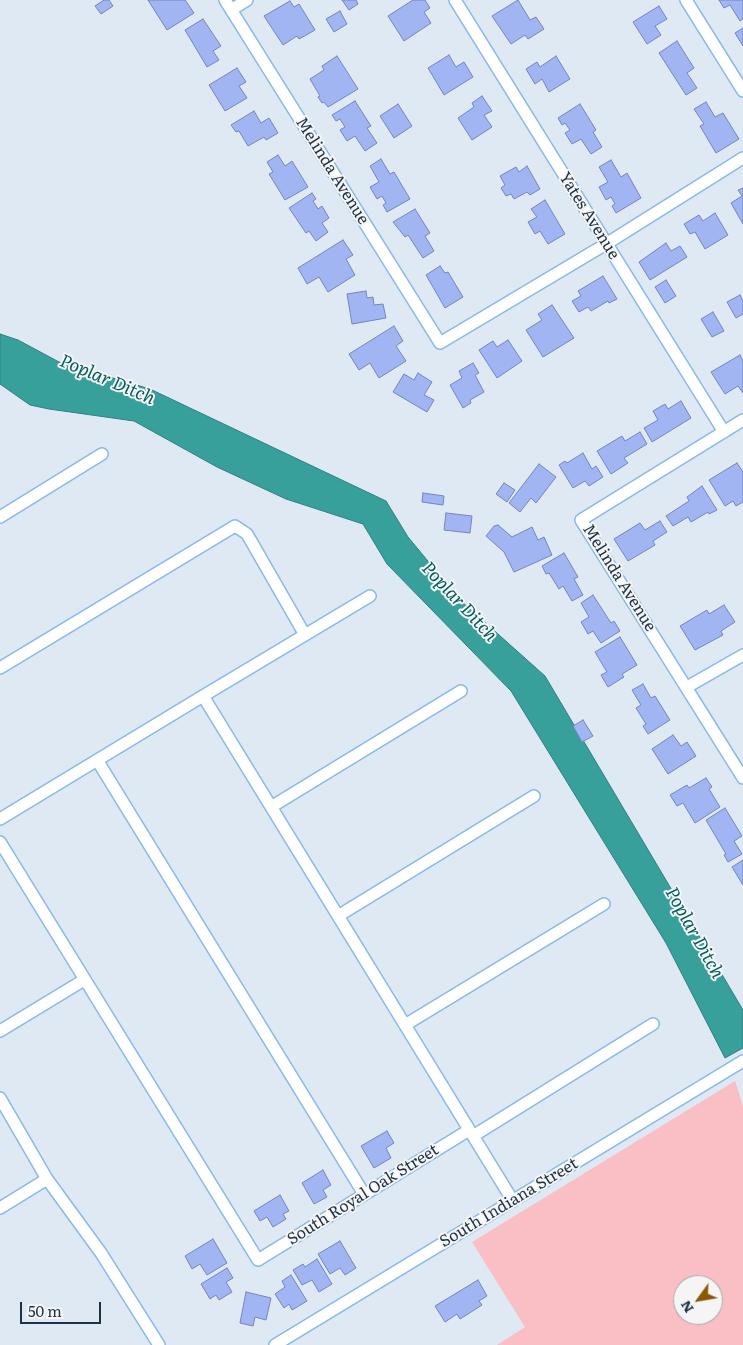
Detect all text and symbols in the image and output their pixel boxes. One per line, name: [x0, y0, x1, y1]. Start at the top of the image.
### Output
street label: Melinda Avenue: [291, 114, 373, 228]
street label: Yates Avenue: [555, 169, 623, 263]
water label: Poplar Ditch: [56, 350, 158, 410]
street label: Melinda Avenue: [578, 521, 660, 635]
water label: Poplar Ditch: [417, 558, 501, 646]
water label: Poplar Ditch: [660, 884, 728, 982]
street label: South Royal Oak Street: [284, 1141, 442, 1249]
street label: South Indiana Street: [437, 1154, 581, 1252]
north arrow: [673, 1275, 723, 1325]
scale bar: [22, 1292, 104, 1324]
text: N: [675, 1297, 698, 1318]
text: 50 m: [28, 1299, 62, 1322]

